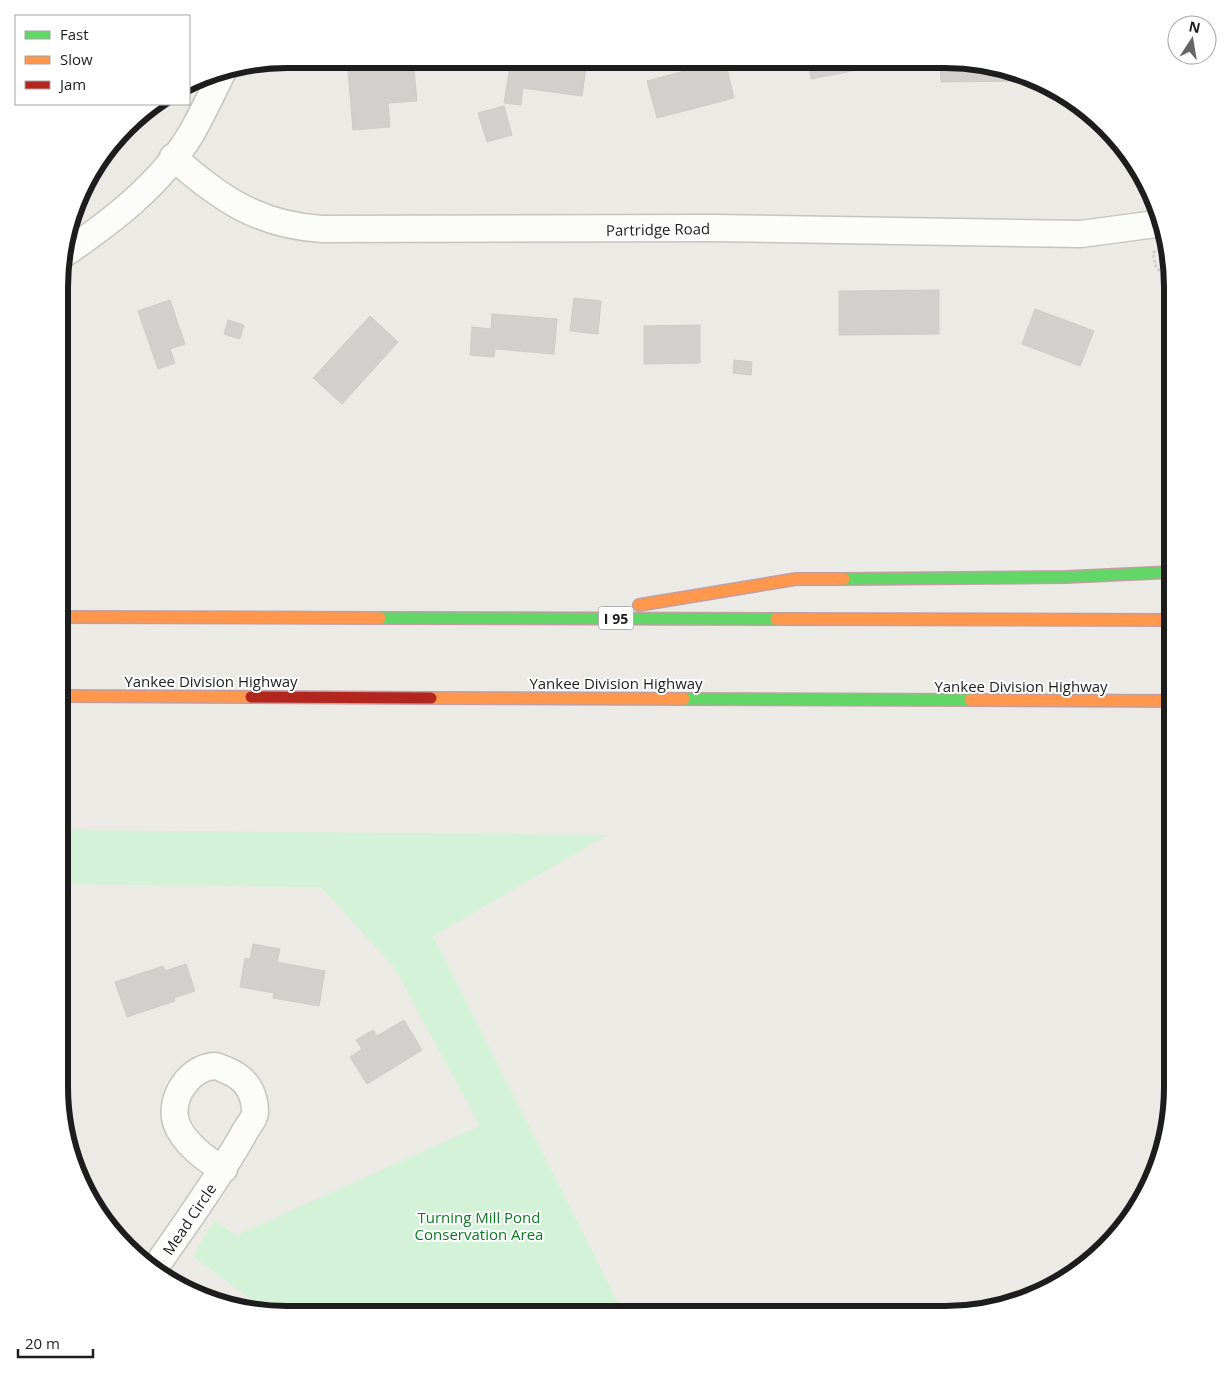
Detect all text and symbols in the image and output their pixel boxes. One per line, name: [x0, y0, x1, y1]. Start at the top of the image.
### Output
legend: [15, 15, 190, 105]
north arrow: [1167, 15, 1217, 65]
text: N: [1187, 16, 1202, 37]
text: Fast: [60, 24, 89, 44]
text: Slow: [60, 49, 93, 69]
text: Jam: [58, 74, 86, 94]
street label: Partridge Road: [606, 218, 710, 240]
road number: I 95: [598, 606, 634, 630]
street label: Yankee Division Highway: [124, 671, 298, 691]
street label: Yankee Division Highway: [529, 673, 703, 693]
street label: Yankee Division Highway: [934, 676, 1108, 696]
street label: Mead Circle: [158, 1179, 220, 1259]
park label: Turning Mill Pond Conservation Area: [415, 1207, 543, 1244]
scale bar: [18, 1326, 92, 1358]
text: 20 m: [25, 1333, 60, 1353]

